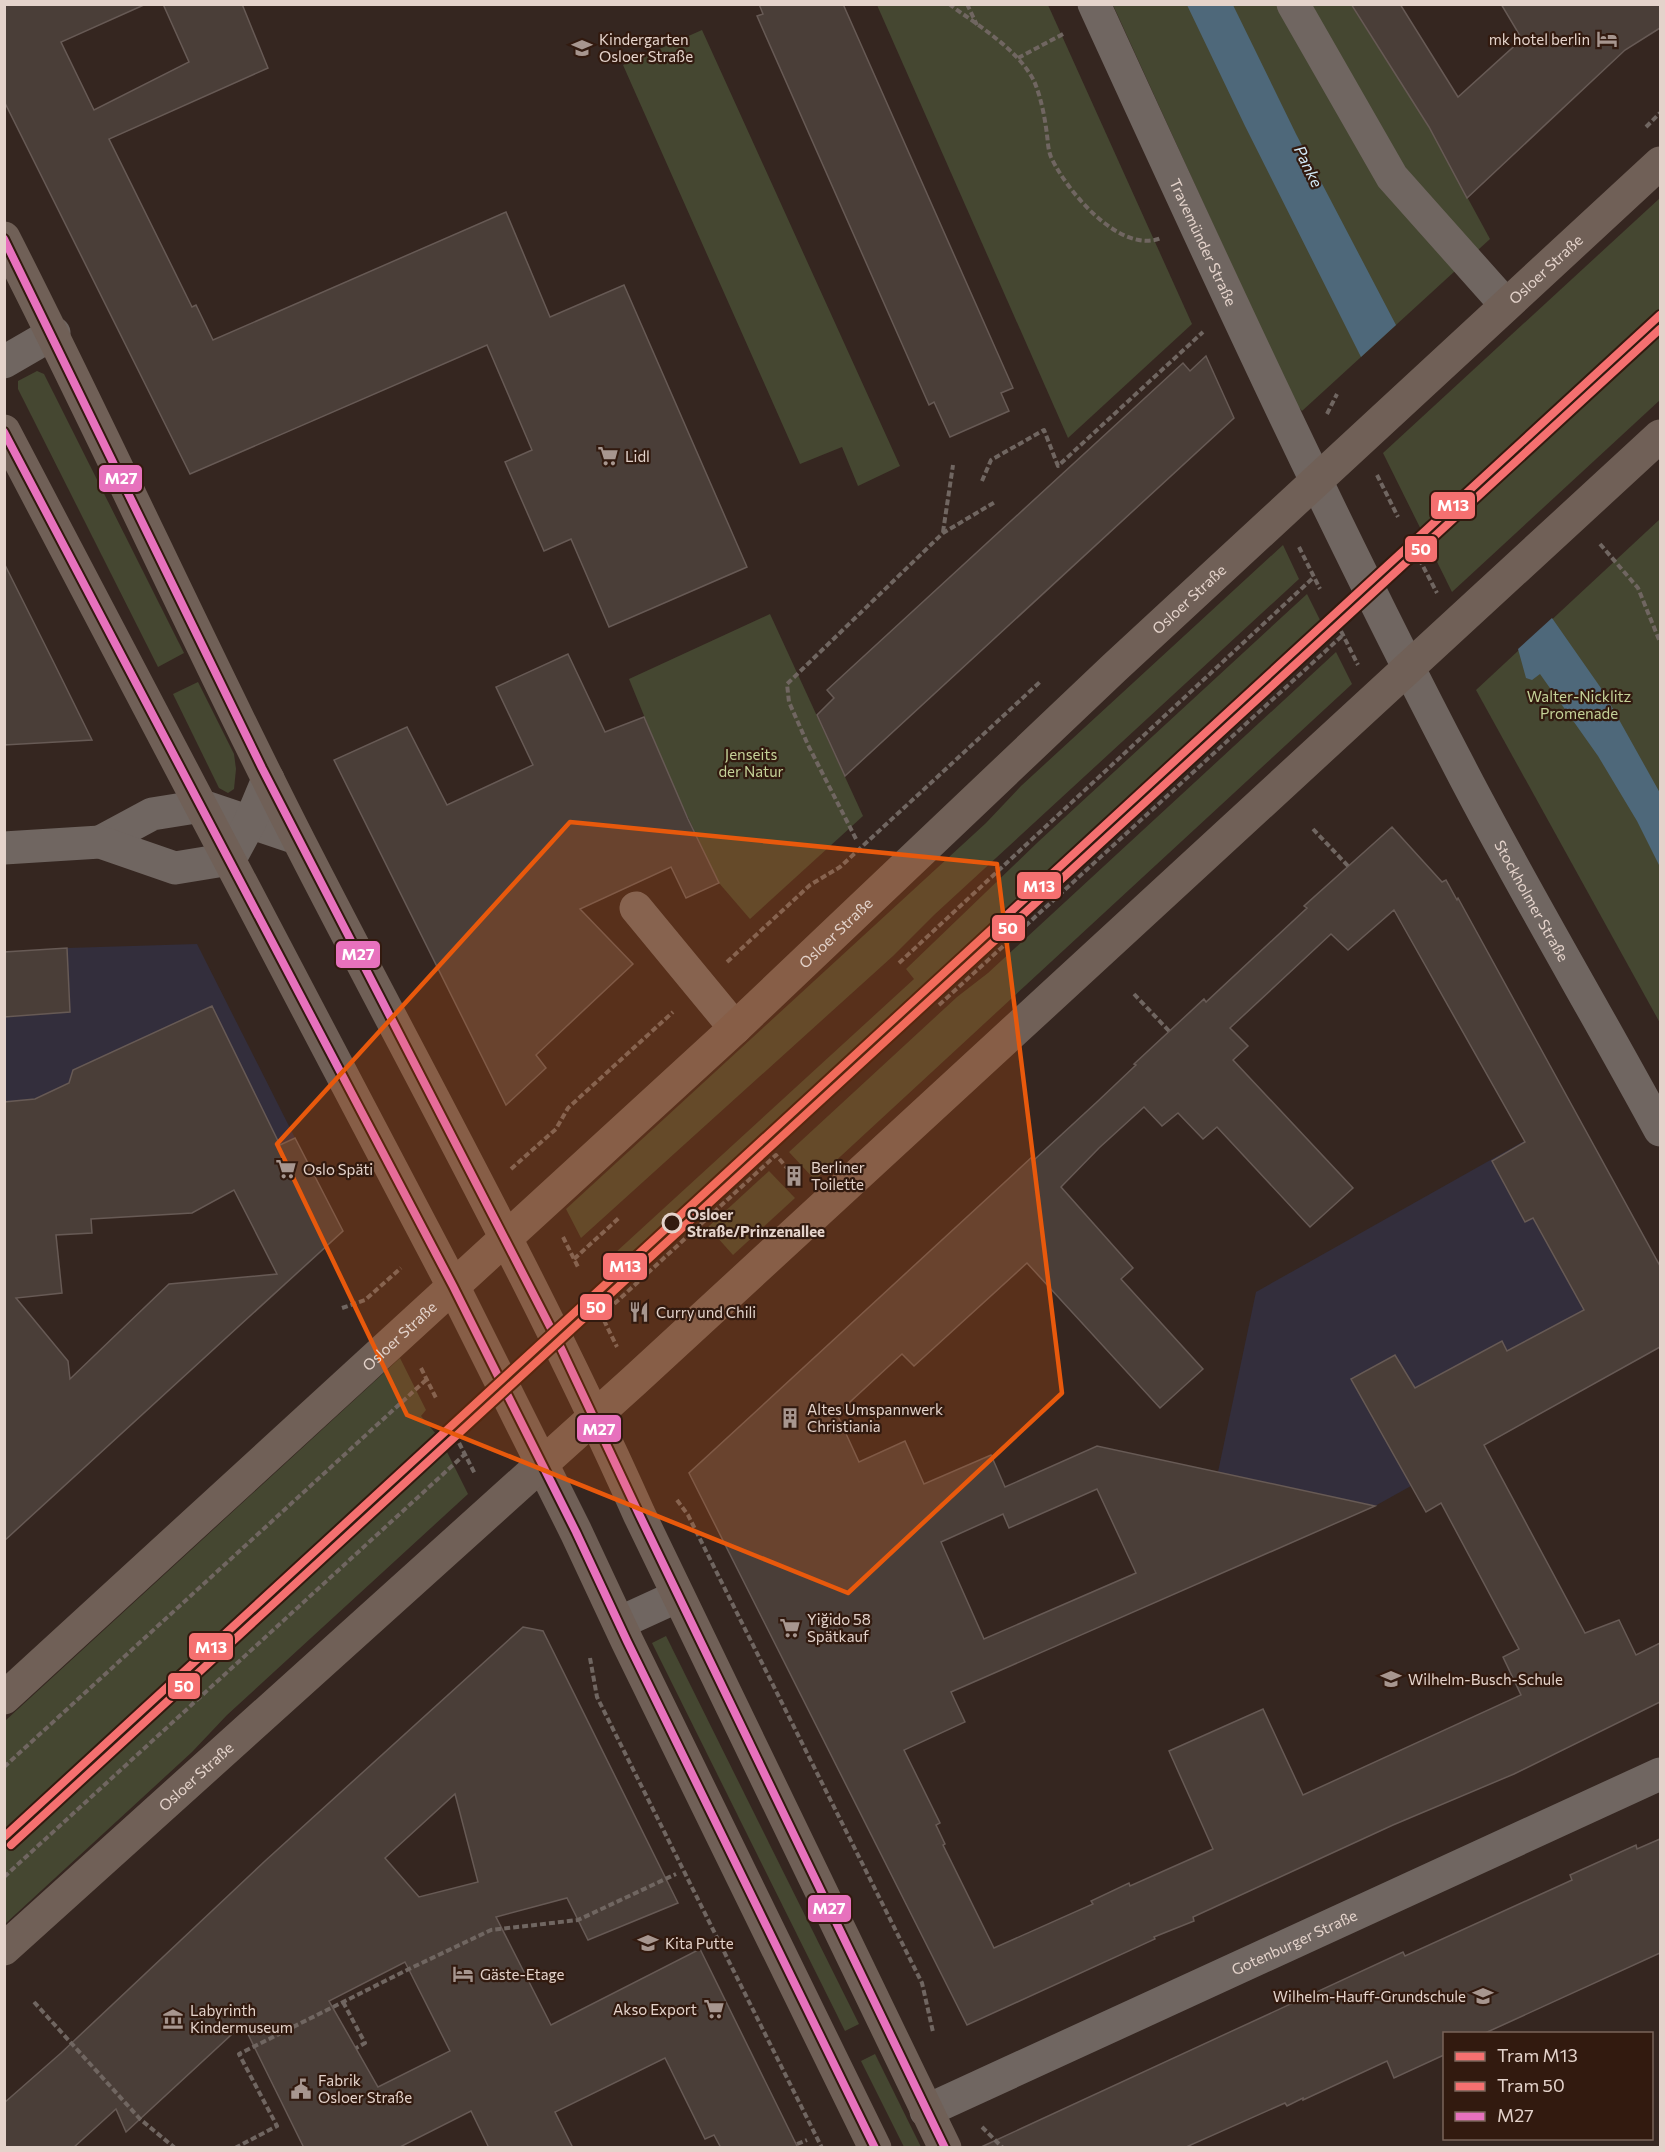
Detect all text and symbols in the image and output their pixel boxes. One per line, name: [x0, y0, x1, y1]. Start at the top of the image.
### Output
hotel icon: mk hotel berlin: [1595, 27, 1619, 51]
place label: Kindergarten Osloer Straße: [599, 30, 693, 65]
place label: mk hotel berlin: [1489, 30, 1590, 48]
school or university icon: Kindergarten Osloer Straße: [570, 36, 594, 60]
water label: Panke: [1291, 142, 1327, 191]
street label: Travemünder Straße: [1166, 176, 1241, 309]
street label: Osloer Straße: [1505, 230, 1586, 308]
supermarket icon: Lidl: [596, 444, 620, 468]
place label: Lidl: [625, 447, 650, 465]
line badge: M27: [98, 464, 143, 493]
text: M27: [104, 468, 138, 487]
line badge: M13: [1430, 491, 1476, 520]
text: M13: [1437, 495, 1469, 514]
line badge: 50: [1404, 535, 1438, 563]
text: 50: [1411, 539, 1431, 558]
street label: Osloer Straße: [1148, 560, 1229, 638]
park label: Walter-Nicklitz Promenade: [1527, 687, 1631, 722]
park label: Jenseits der Natur: [718, 745, 784, 780]
street label: Stockholmer Straße: [1491, 837, 1573, 964]
line badge: M13: [1016, 871, 1062, 900]
text: M13: [1023, 876, 1055, 895]
street label: Osloer Straße: [795, 894, 876, 972]
line badge: 50: [991, 914, 1026, 942]
text: 50: [998, 918, 1018, 937]
line badge: M27: [335, 940, 381, 969]
text: M27: [341, 944, 375, 963]
supermarket icon: Oslo Späti: [274, 1157, 298, 1181]
place label: Berliner Toilette: [811, 1158, 865, 1193]
place label: Oslo Späti: [303, 1160, 373, 1178]
building icon: Berliner Toilette: [782, 1164, 806, 1188]
place label: Osloer Straße/Prinzenallee: [687, 1205, 825, 1240]
marker: Osloer Straße/Prinzenallee: [662, 1213, 682, 1233]
line badge: M13: [602, 1252, 648, 1281]
text: M13: [609, 1256, 641, 1275]
line badge: 50: [579, 1293, 613, 1321]
street label: Osloer Straße: [358, 1297, 440, 1374]
text: 50: [586, 1297, 606, 1316]
restaurant icon: Curry und Chili: [627, 1300, 651, 1324]
place label: Curry und Chili: [656, 1303, 756, 1321]
place label: Altes Umspannwerk Christiania: [807, 1400, 943, 1435]
building icon: Altes Umspannwerk Christiania: [778, 1406, 802, 1430]
line badge: M27: [576, 1414, 622, 1443]
text: M27: [582, 1419, 616, 1438]
place label: Yiğido 58 Spätkauf: [807, 1610, 871, 1645]
supermarket icon: Yiğido 58 Spätkauf: [778, 1616, 802, 1640]
line badge: M13: [188, 1632, 234, 1661]
text: M13: [195, 1637, 227, 1656]
school or university icon: Wilhelm-Busch-Schule: [1379, 1667, 1403, 1691]
place label: Wilhelm-Busch-Schule: [1408, 1670, 1563, 1688]
line badge: 50: [167, 1672, 201, 1700]
text: 50: [174, 1676, 194, 1695]
street label: Osloer Straße: [155, 1738, 237, 1814]
line badge: M27: [807, 1894, 852, 1923]
text: M27: [812, 1898, 846, 1917]
street label: Gotenburger Straße: [1229, 1905, 1360, 1979]
school or university icon: Kita Putte: [636, 1931, 660, 1955]
place label: Kita Putte: [665, 1934, 734, 1952]
hotel icon: Gäste-Etage: [451, 1962, 475, 1986]
place label: Gäste-Etage: [480, 1965, 565, 1983]
school or university icon: Wilhelm-Hauff-Grundschule: [1471, 1984, 1495, 2008]
place label: Wilhelm-Hauff-Grundschule: [1273, 1987, 1466, 2005]
supermarket icon: Akso Export: [702, 1997, 726, 2021]
place label: Akso Export: [613, 2000, 697, 2018]
place label: Labyrinth Kindermuseum: [190, 2001, 293, 2036]
museum icon: Labyrinth Kindermuseum: [161, 2007, 185, 2031]
legend: [1443, 2032, 1653, 2140]
text: Tram M13: [1497, 2044, 1578, 2066]
place label: Fabrik Osloer Straße: [318, 2071, 412, 2106]
text: Tram 50: [1497, 2074, 1565, 2096]
public building icon: Fabrik Osloer Straße: [289, 2077, 313, 2101]
text: M27: [1497, 2104, 1534, 2126]

